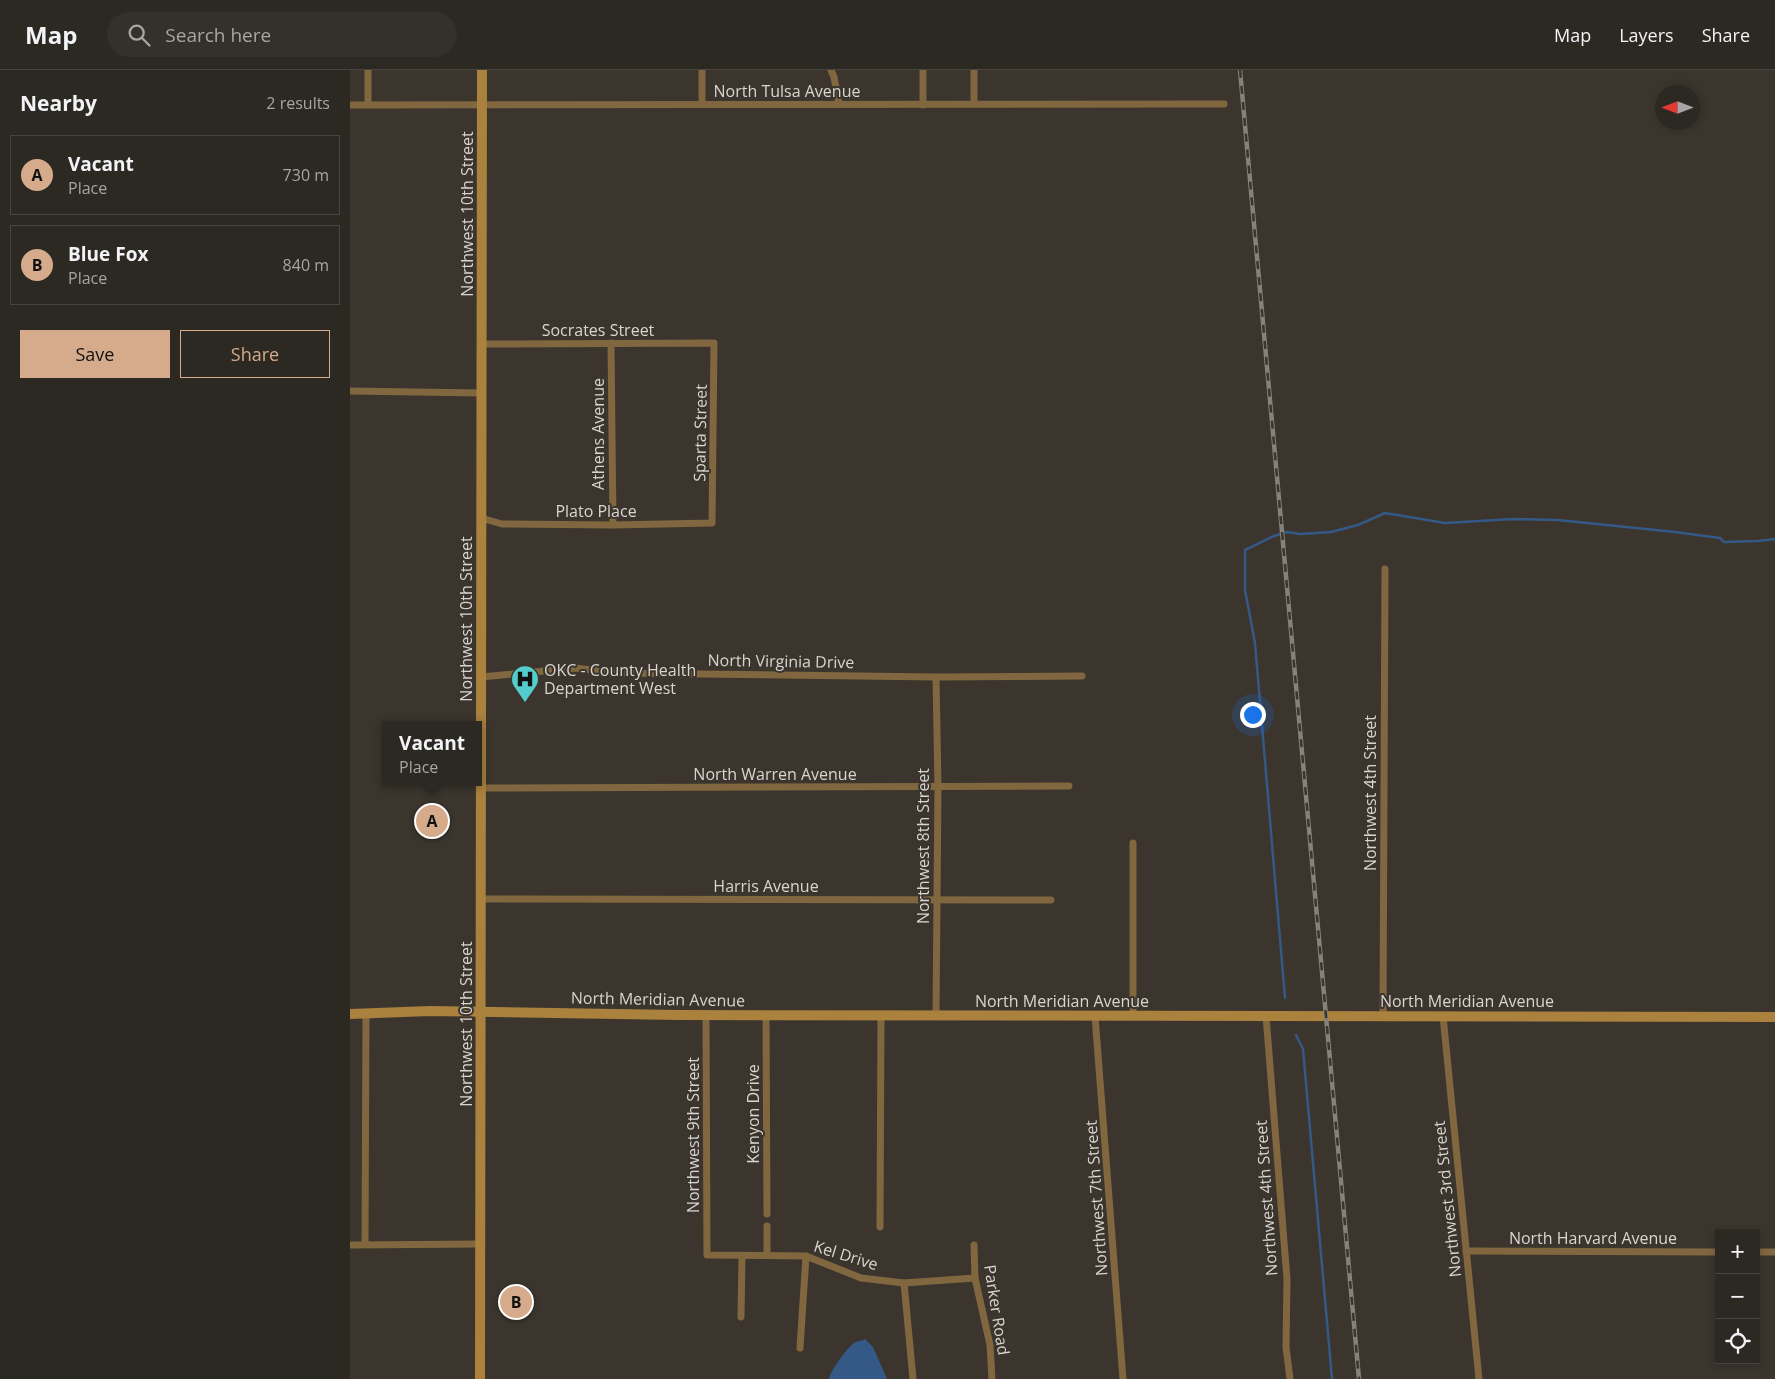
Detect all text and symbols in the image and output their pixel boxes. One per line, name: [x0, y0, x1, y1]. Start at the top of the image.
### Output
search box: [107, 12, 457, 57]
text: Map: [25, 18, 77, 51]
icon: search: [125, 21, 153, 49]
text: Search here: [165, 22, 271, 48]
text: Map: [1554, 23, 1591, 47]
text: Layers: [1619, 23, 1674, 47]
text: Share: [1702, 23, 1750, 47]
street label: North Tulsa Avenue: [714, 80, 860, 102]
north arrow: [1655, 85, 1700, 130]
text: Nearby: [20, 89, 97, 117]
text: 2 results: [266, 92, 330, 114]
street label: Northwest 10th Street: [456, 131, 478, 297]
text: Vacant: [68, 151, 134, 177]
text: A: [31, 164, 43, 186]
text: 730 m: [283, 164, 329, 186]
text: Place: [68, 177, 107, 199]
text: Blue Fox: [68, 241, 148, 267]
text: B: [32, 254, 42, 276]
text: 840 m: [283, 254, 329, 276]
text: Place: [68, 267, 107, 289]
street label: Socrates Street: [542, 319, 655, 341]
button: Save: [20, 330, 170, 378]
button: Share: [180, 330, 330, 378]
street label: Athens Avenue: [587, 378, 609, 490]
street label: Sparta Street: [688, 384, 712, 482]
street label: Plato Place: [555, 500, 637, 522]
street label: Northwest 10th Street: [455, 536, 477, 702]
street label: North Virginia Drive: [707, 649, 855, 673]
place label: OKC - County Health Department West: [544, 659, 696, 699]
hospital icon: OKC - County Health Department West: [510, 664, 540, 703]
your location: [1240, 702, 1266, 728]
street label: Northwest 4th Street: [1359, 715, 1381, 871]
popup: [382, 721, 482, 786]
text: Vacant: [399, 730, 465, 756]
text: Place: [399, 756, 438, 778]
street label: North Warren Avenue: [693, 763, 857, 785]
street label: Northwest 8th Street: [912, 768, 934, 924]
pin: A: [416, 802, 448, 840]
street label: Harris Avenue: [713, 875, 819, 897]
street label: Northwest 10th Street: [455, 941, 477, 1107]
street label: North Meridian Avenue: [571, 986, 745, 1012]
street label: North Meridian Avenue: [975, 990, 1149, 1012]
street label: North Meridian Avenue: [1380, 990, 1554, 1012]
street label: Northwest 9th Street: [682, 1057, 704, 1213]
street label: Kenyon Drive: [742, 1064, 764, 1164]
street label: Northwest 7th Street: [1080, 1119, 1112, 1277]
street label: Northwest 4th Street: [1250, 1119, 1282, 1277]
street label: Northwest 3rd Street: [1428, 1120, 1466, 1278]
street label: North Harvard Avenue: [1509, 1227, 1677, 1249]
map controls: [1715, 1229, 1760, 1364]
button: +: [1715, 1229, 1760, 1274]
street label: Kel Drive: [811, 1235, 881, 1275]
street label: Parker Road: [979, 1263, 1015, 1357]
button: −: [1715, 1274, 1760, 1319]
pin: B: [500, 1283, 532, 1321]
button: locate: [1715, 1319, 1760, 1364]

